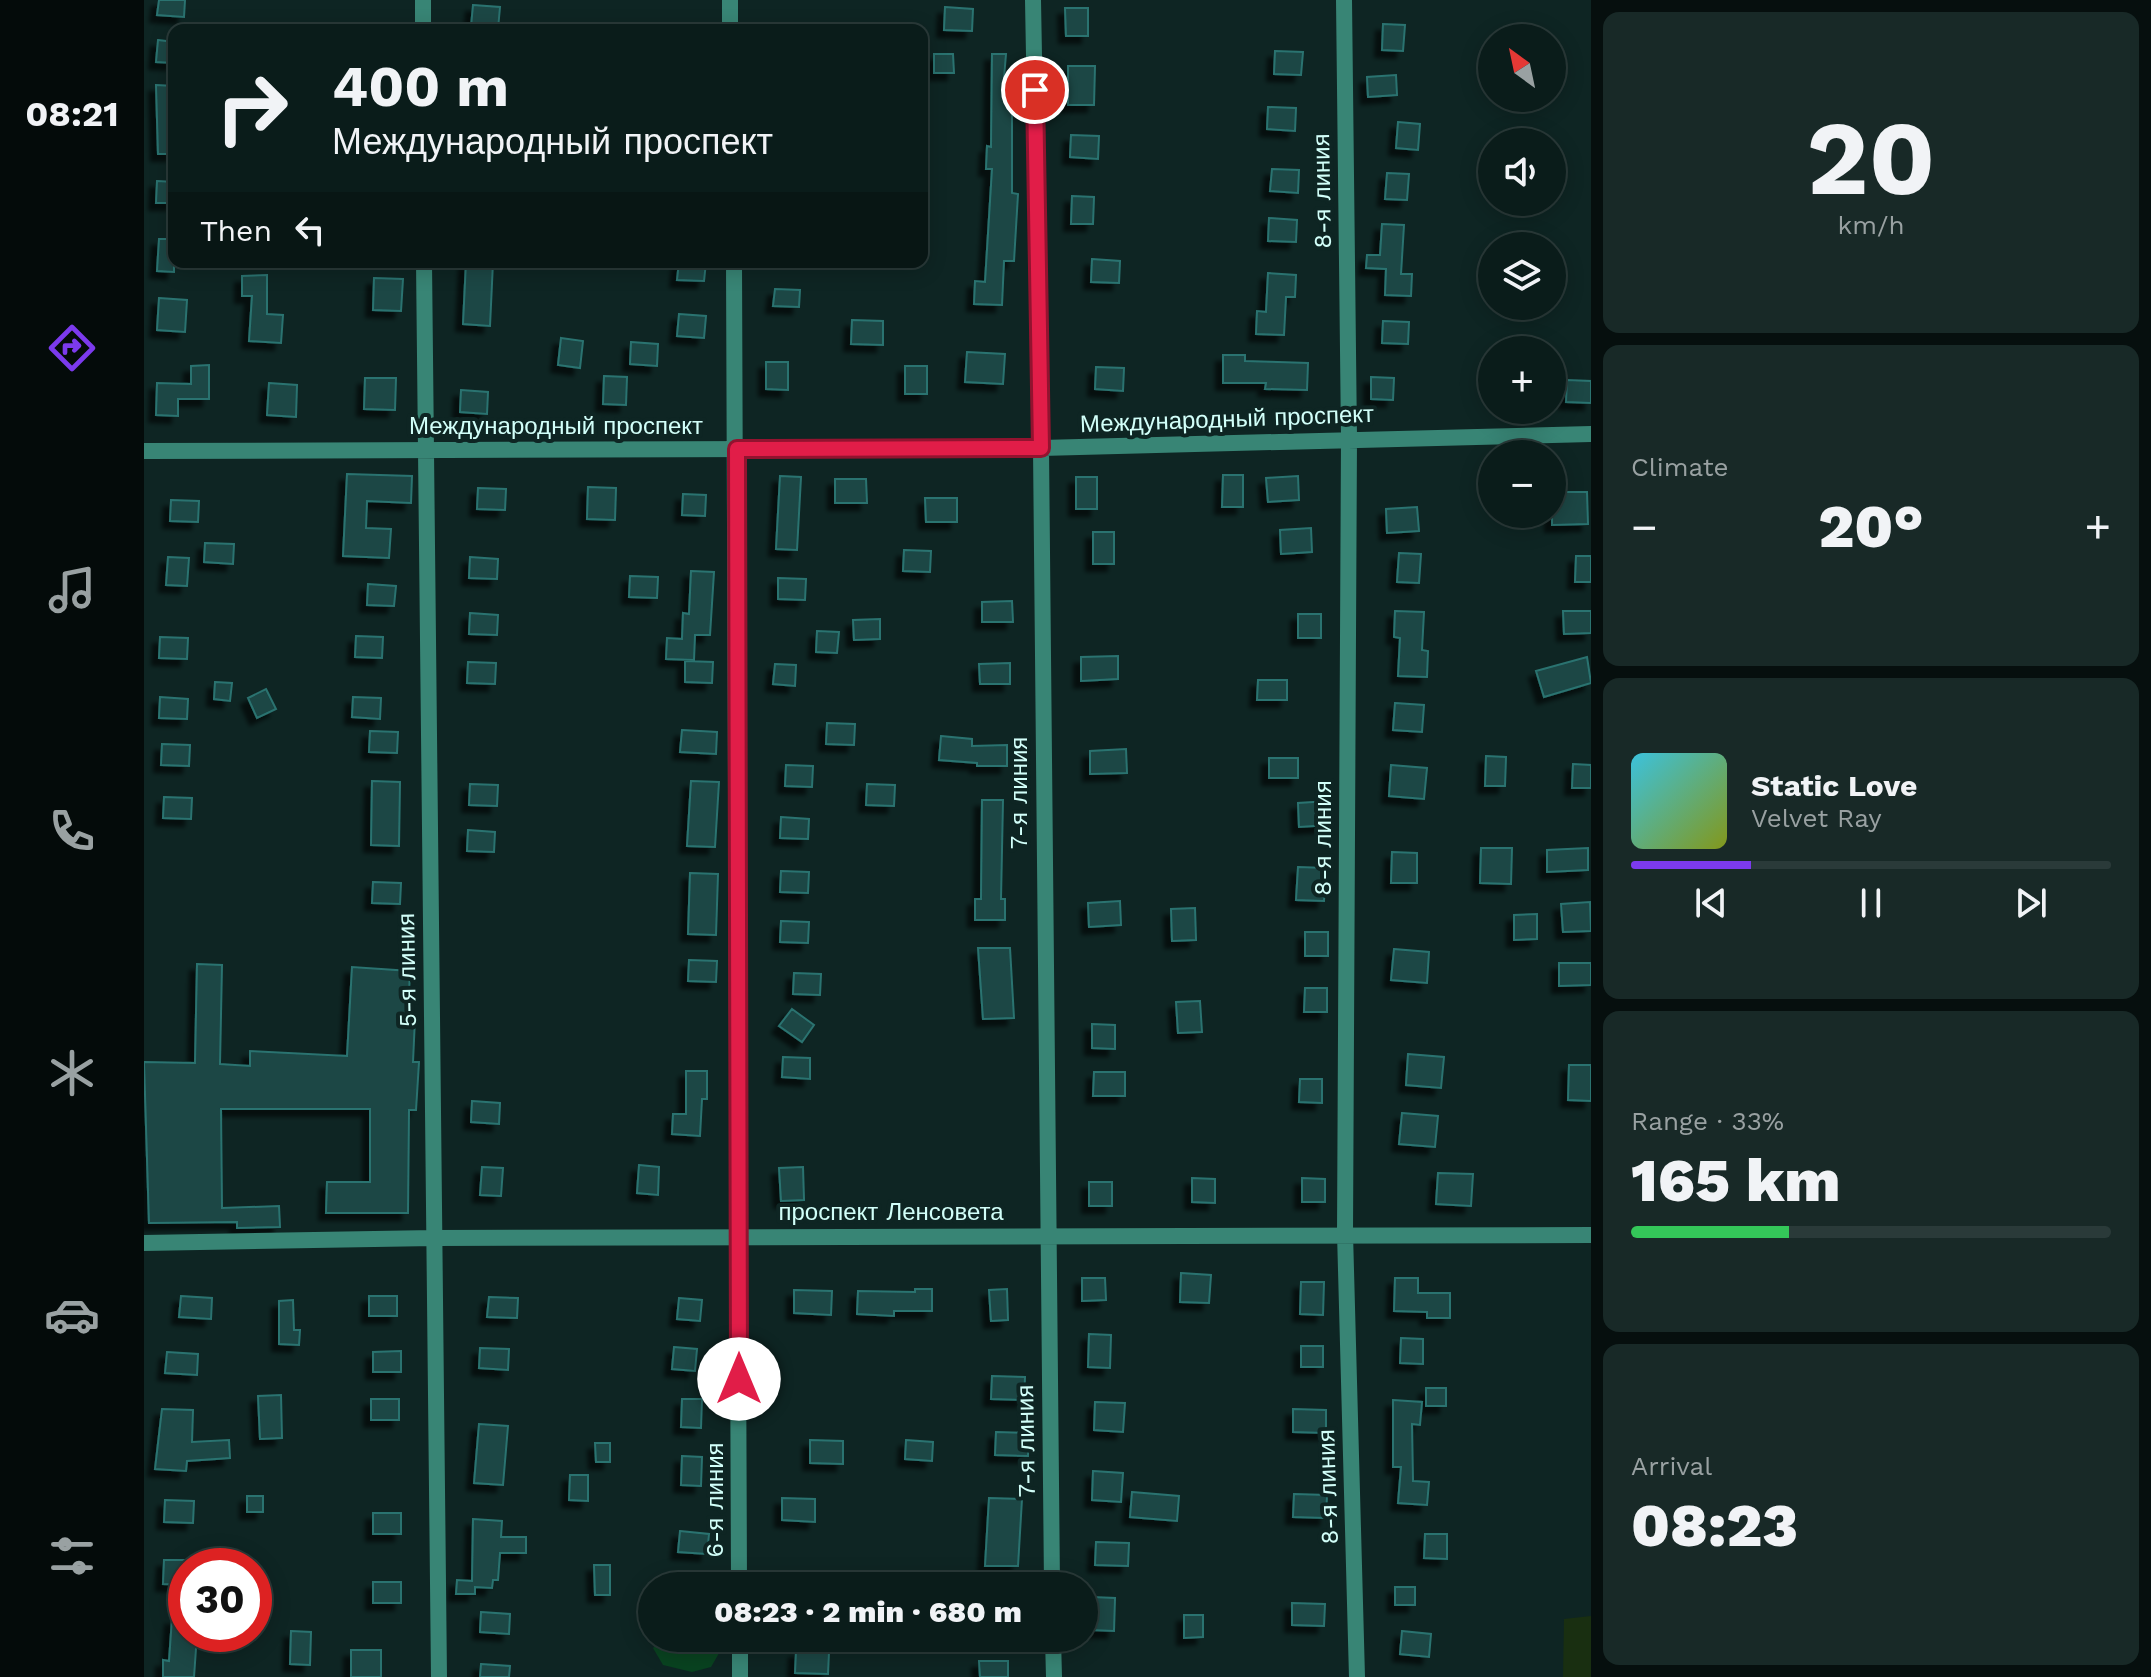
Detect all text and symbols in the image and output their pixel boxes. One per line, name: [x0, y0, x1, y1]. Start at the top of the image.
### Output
north arrow: [1478, 24, 1566, 112]
map controls: [1478, 24, 1566, 528]
text: 400 m: [332, 54, 509, 120]
icon: right: [200, 56, 304, 160]
pin: [1001, 56, 1069, 124]
icon: arrive: [1013, 68, 1057, 112]
text: 08:21: [25, 93, 119, 135]
text: 20: [1807, 97, 1935, 219]
text: Международный проспект: [332, 121, 773, 163]
button: sound: [1478, 128, 1566, 216]
street label: 8-я линия: [1307, 133, 1337, 249]
icon: left: [288, 208, 332, 252]
text: km/h: [1838, 210, 1904, 240]
text: Then: [200, 213, 272, 248]
button: layers: [1478, 232, 1566, 320]
icon: directions: [44, 320, 100, 376]
button: +: [1478, 336, 1566, 424]
street label: Международный проспект: [1080, 400, 1374, 438]
street label: Международный проспект: [409, 412, 703, 440]
button: −: [1478, 440, 1566, 528]
text: Climate: [1631, 452, 1729, 482]
text: 20°: [1818, 491, 1924, 562]
text: −: [1631, 501, 1658, 553]
text: +: [2084, 501, 2111, 553]
icon: music: [44, 562, 100, 618]
street label: 7-я линия: [1005, 737, 1033, 849]
text: Static Love: [1751, 768, 1917, 803]
street label: 8-я линия: [1309, 780, 1337, 896]
icon: phone: [44, 803, 100, 859]
text: Velvet Ray: [1751, 803, 1882, 833]
icon: previous: [1689, 881, 1733, 925]
icon: pause: [1849, 881, 1893, 925]
icon: next: [2009, 881, 2053, 925]
street label: 5-я линия: [392, 913, 422, 1027]
icon: climate: [44, 1045, 100, 1101]
text: Range · 33%: [1631, 1106, 1784, 1136]
text: 165 km: [1631, 1145, 1841, 1216]
street label: проспект Ленсовета: [778, 1198, 1004, 1226]
icon: car: [44, 1287, 100, 1343]
position arrow: [697, 1337, 781, 1421]
street label: 7-я линия: [1011, 1384, 1041, 1498]
street label: 8-я линия: [1312, 1429, 1344, 1545]
street label: 6-я линия: [701, 1442, 729, 1558]
text: Arrival: [1631, 1451, 1712, 1481]
text: 08:23: [1631, 1490, 1798, 1561]
icon: filters: [44, 1528, 100, 1584]
speed limit sign: 30: [168, 1548, 272, 1652]
text: 08:23 · 2 min · 680 m: [714, 1594, 1022, 1629]

